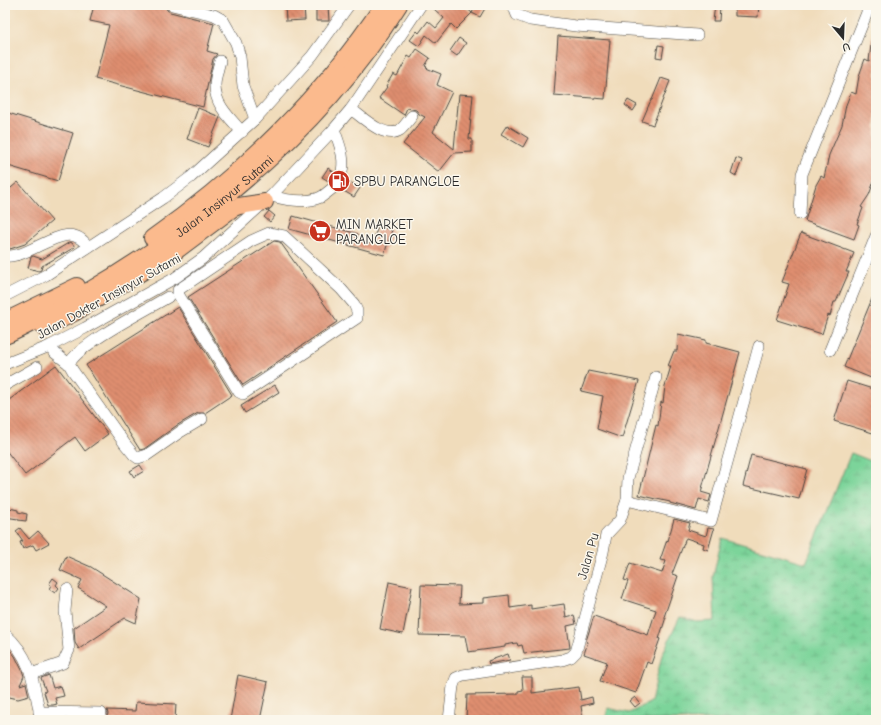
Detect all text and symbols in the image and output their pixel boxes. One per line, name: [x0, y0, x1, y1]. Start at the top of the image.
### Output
north arrow: [823, 18, 863, 58]
text: U: [840, 40, 852, 54]
street label: Jalan Insinyur Sutami: [173, 152, 276, 240]
fuel station icon: SPBU PARANGLOE: [326, 168, 352, 194]
place label: SPBU PARANGLOE: [354, 174, 460, 189]
place label: MIN MARKET PARANGLOE: [336, 217, 413, 247]
supermarket icon: MIN MARKET PARANGLOE: [307, 218, 333, 244]
street label: Jalan Dokter Insinyur Sutami: [35, 250, 183, 342]
street label: Jalan Pu: [574, 531, 602, 581]

